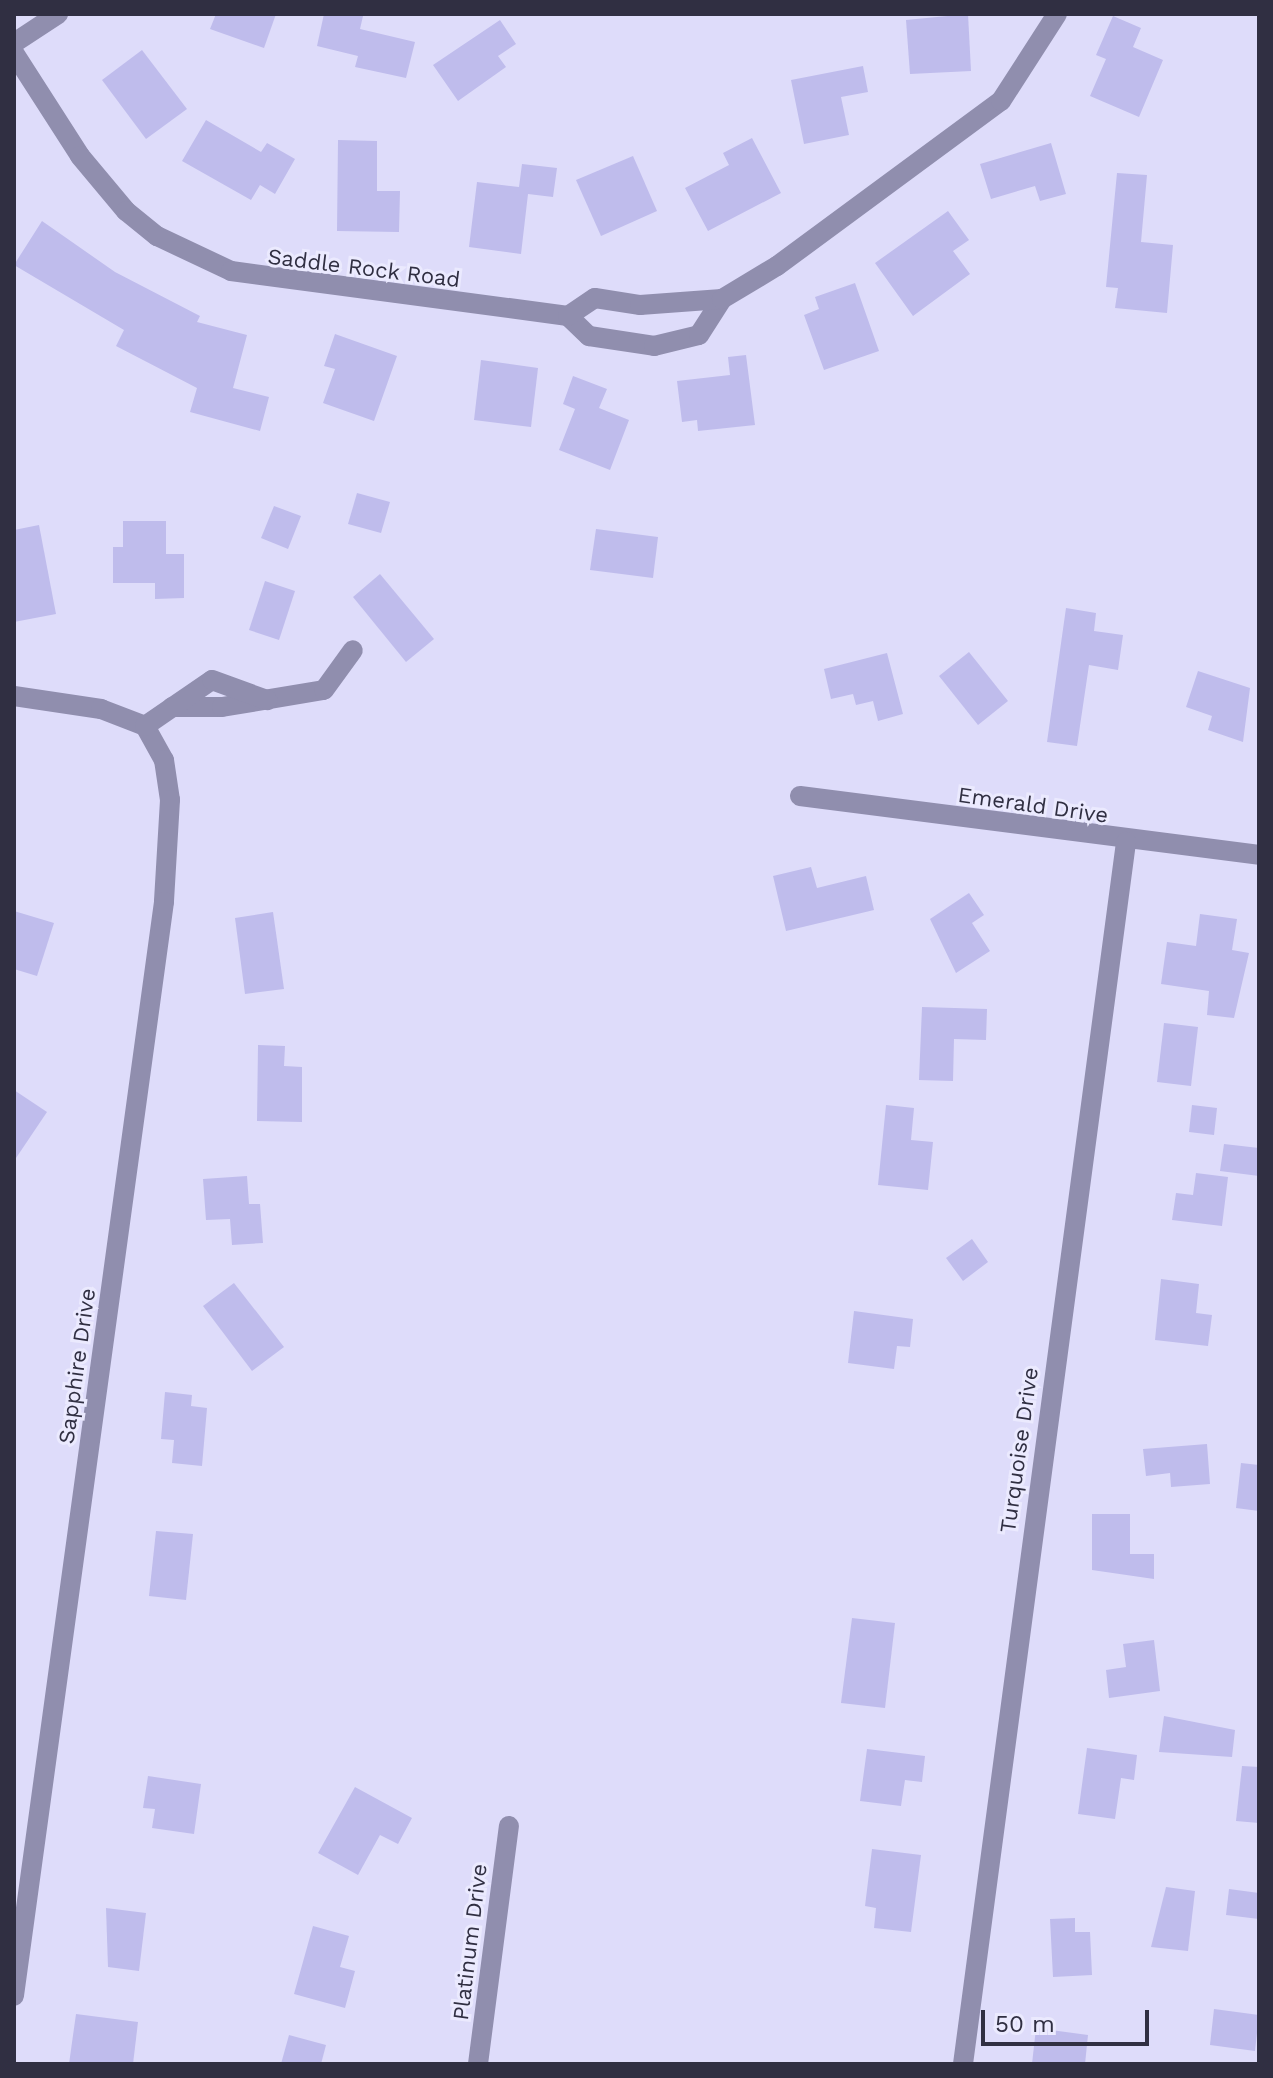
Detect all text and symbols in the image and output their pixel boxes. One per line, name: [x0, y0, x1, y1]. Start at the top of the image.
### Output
street label: Saddle Rock Road: [266, 243, 462, 293]
street label: Emerald Drive: [956, 781, 1110, 829]
street label: Sapphire Drive: [53, 1286, 101, 1446]
street label: Turquoise Drive: [994, 1365, 1044, 1535]
street label: Platinum Drive: [447, 1862, 493, 2022]
scale bar: [985, 1994, 1153, 2044]
text: 50 m: [995, 2010, 1055, 2038]

